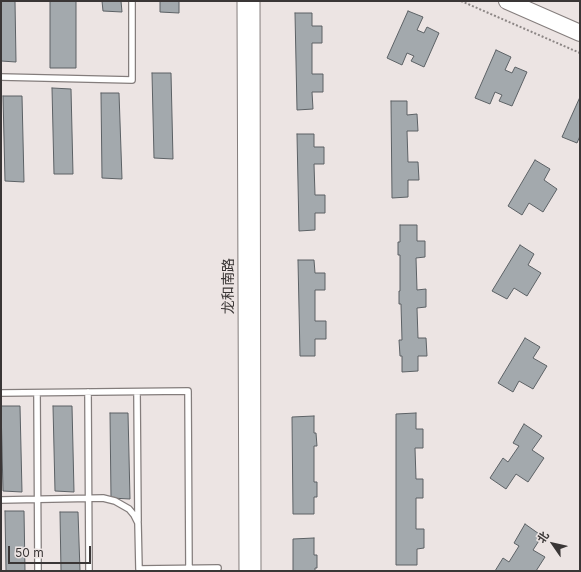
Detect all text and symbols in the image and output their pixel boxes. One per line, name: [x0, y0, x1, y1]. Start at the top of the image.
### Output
street label: 龙和南路: [221, 258, 237, 314]
north arrow: [533, 524, 573, 564]
text: 北: [534, 529, 552, 546]
scale bar: [10, 538, 93, 564]
text: 50 m: [15, 545, 44, 560]

